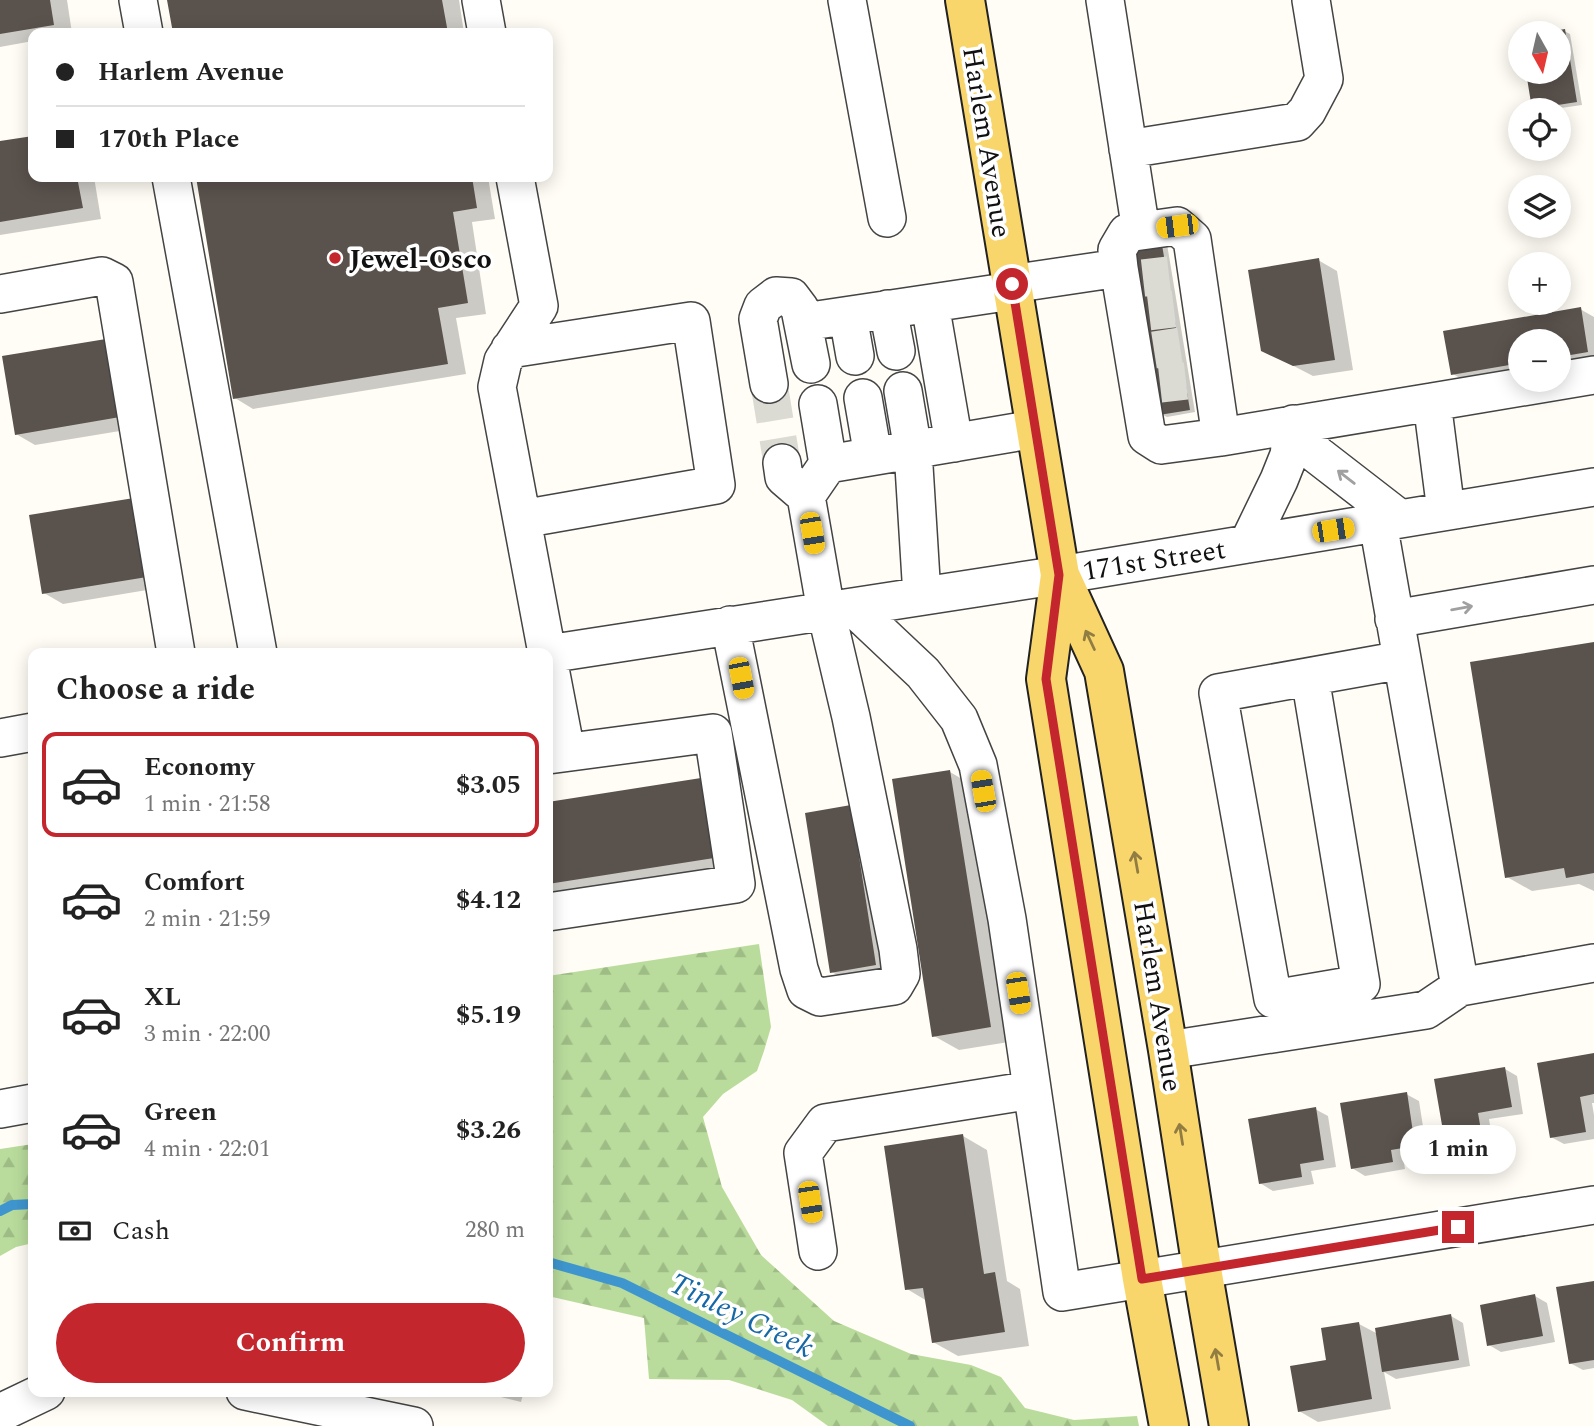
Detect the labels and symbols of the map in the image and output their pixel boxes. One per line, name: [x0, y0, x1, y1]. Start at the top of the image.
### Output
north arrow: [1508, 21, 1572, 84]
street label: Harlem Avenue: [950, 44, 1023, 241]
car: [1155, 213, 1200, 239]
place label: Jewel-Osco: [349, 238, 492, 281]
marker: Jewel-Osco: [327, 250, 343, 266]
route start: [996, 268, 1028, 300]
one-way arrow: [1337, 470, 1356, 485]
car: [799, 510, 826, 556]
car: [1311, 516, 1356, 544]
street label: 171st Street: [1080, 528, 1229, 593]
one-way arrow: [1450, 601, 1473, 614]
one-way arrow: [1083, 630, 1096, 651]
car: [727, 655, 756, 701]
car: [970, 768, 997, 814]
one-way arrow: [1129, 851, 1142, 873]
street label: Harlem Avenue: [1121, 898, 1194, 1095]
car: [1005, 971, 1032, 1015]
one-way arrow: [1174, 1123, 1187, 1146]
callout: 1 min: [1400, 1126, 1516, 1174]
car: [797, 1180, 824, 1224]
route end: [1442, 1211, 1474, 1243]
water label: Tinley Creek: [661, 1261, 822, 1371]
one-way arrow: [1210, 1348, 1223, 1371]

